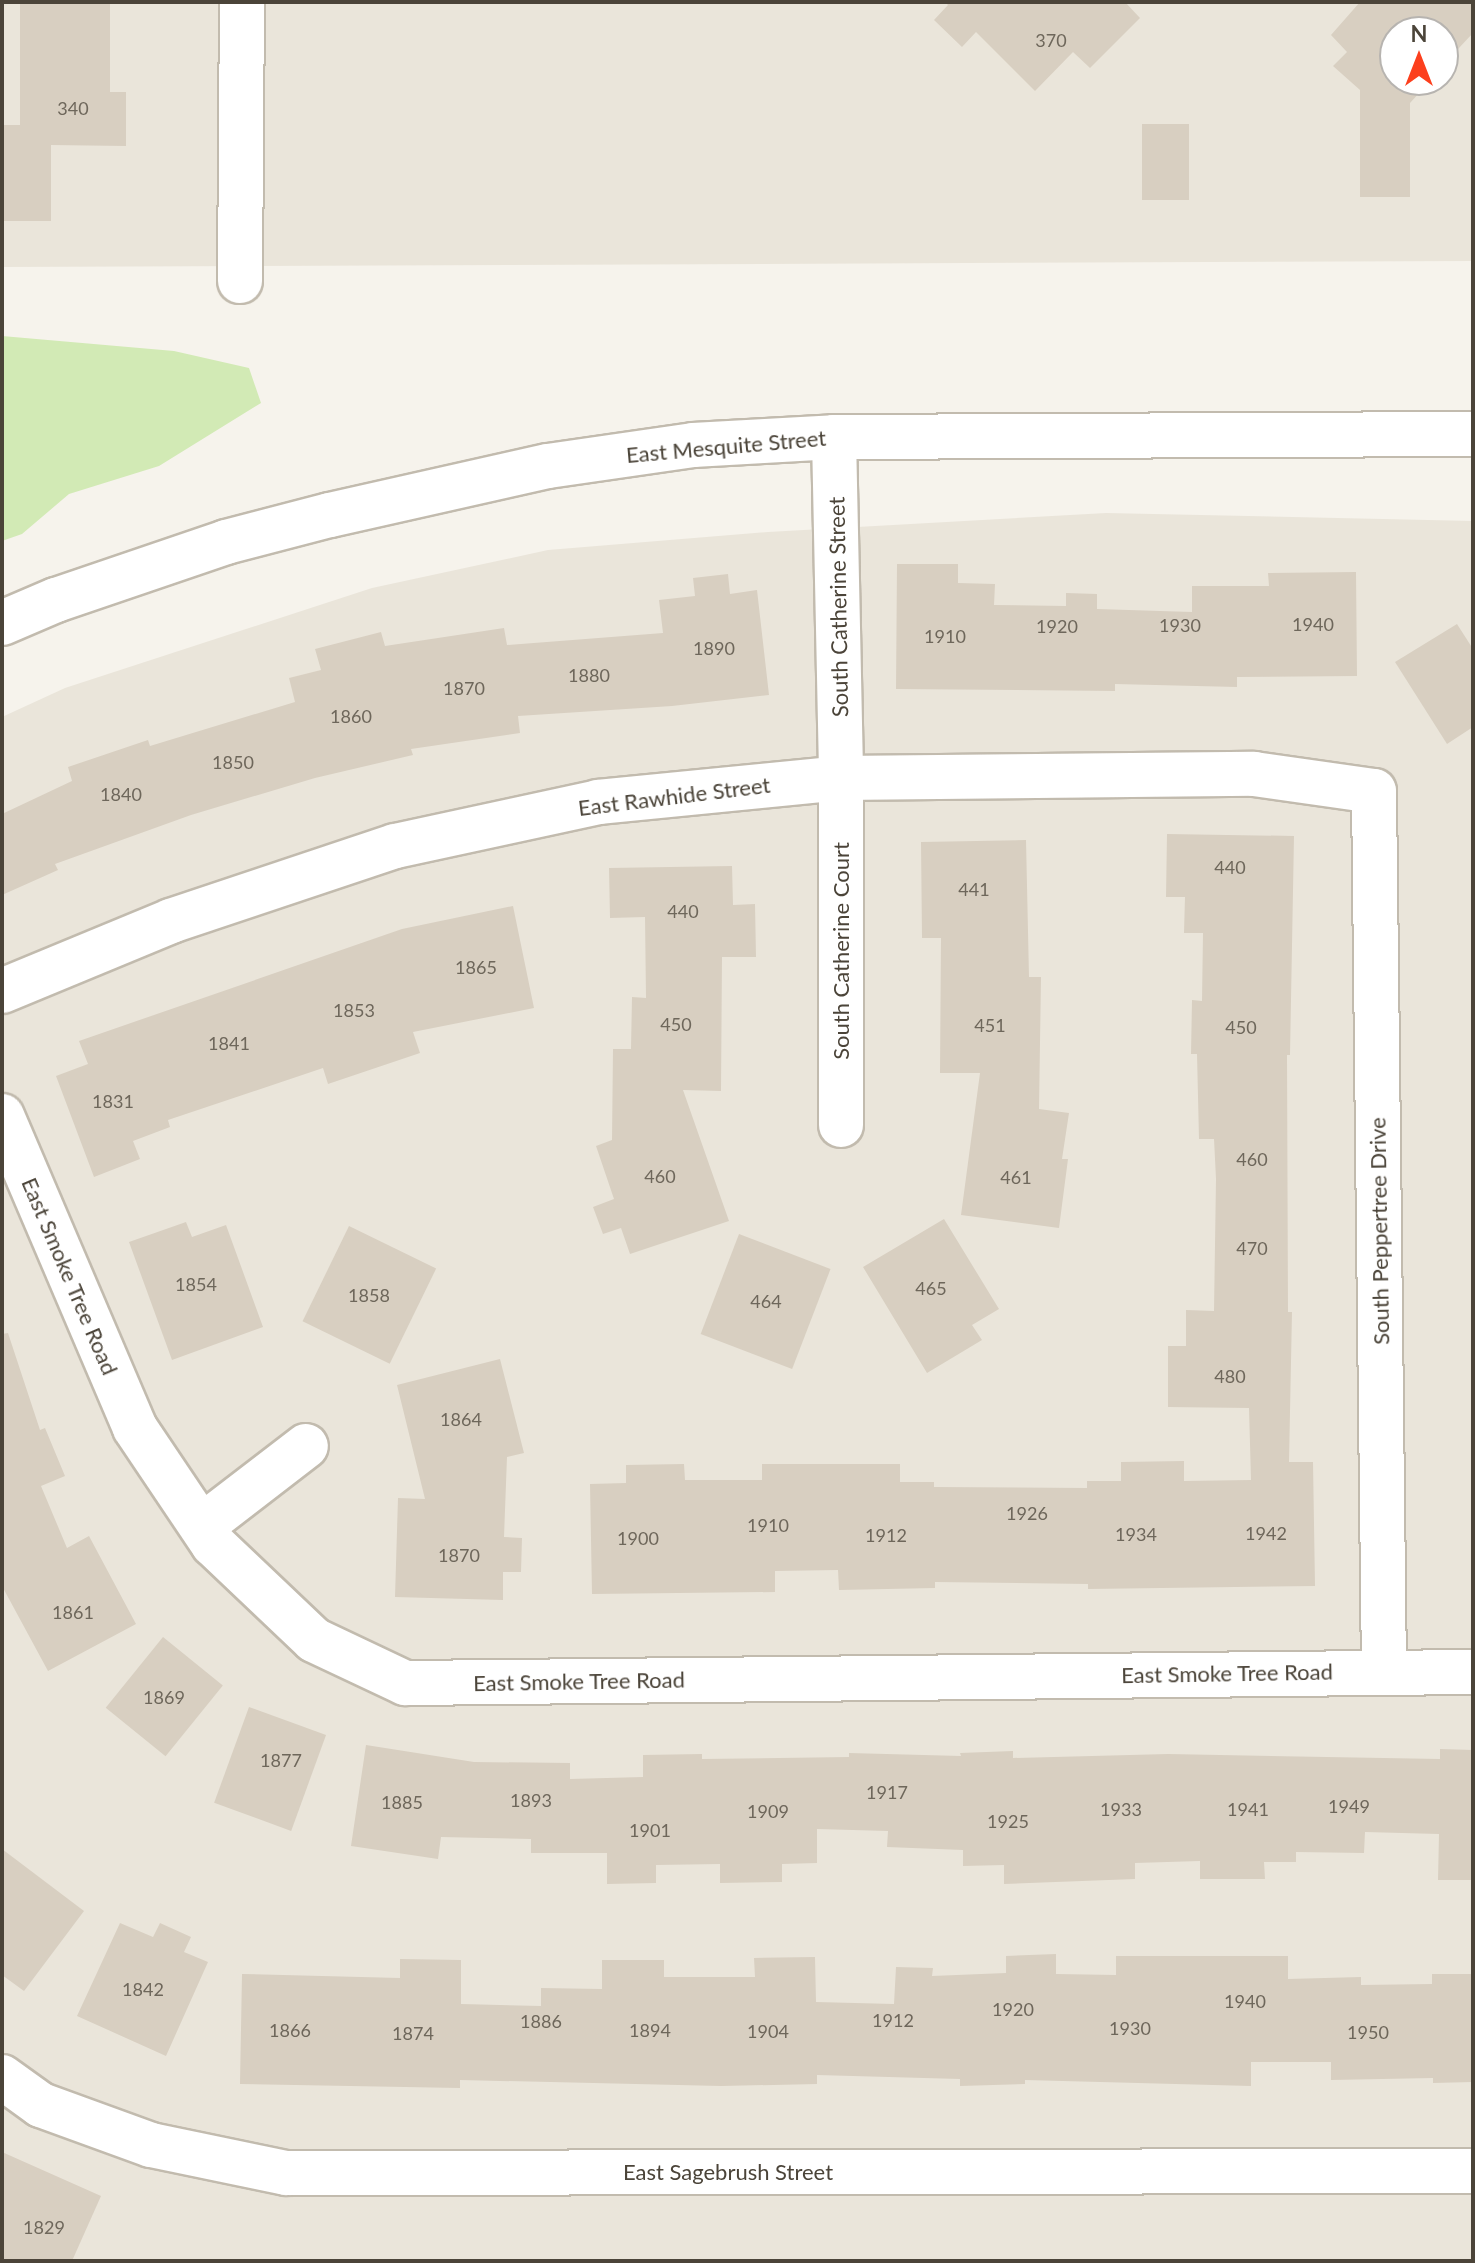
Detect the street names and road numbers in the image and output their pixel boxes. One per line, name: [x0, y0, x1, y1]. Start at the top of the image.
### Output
street label: East Mesquite Street: [625, 424, 827, 468]
street label: South Catherine Street: [823, 497, 853, 717]
street label: East Rawhide Street: [576, 771, 772, 821]
street label: South Catherine Court: [828, 842, 854, 1060]
street label: South Peppertree Drive: [1364, 1117, 1394, 1345]
street label: East Smoke Tree Road: [16, 1173, 124, 1379]
street label: East Smoke Tree Road: [1121, 1658, 1333, 1688]
street label: East Smoke Tree Road: [473, 1666, 685, 1696]
street label: East Sagebrush Street: [623, 2159, 833, 2185]

